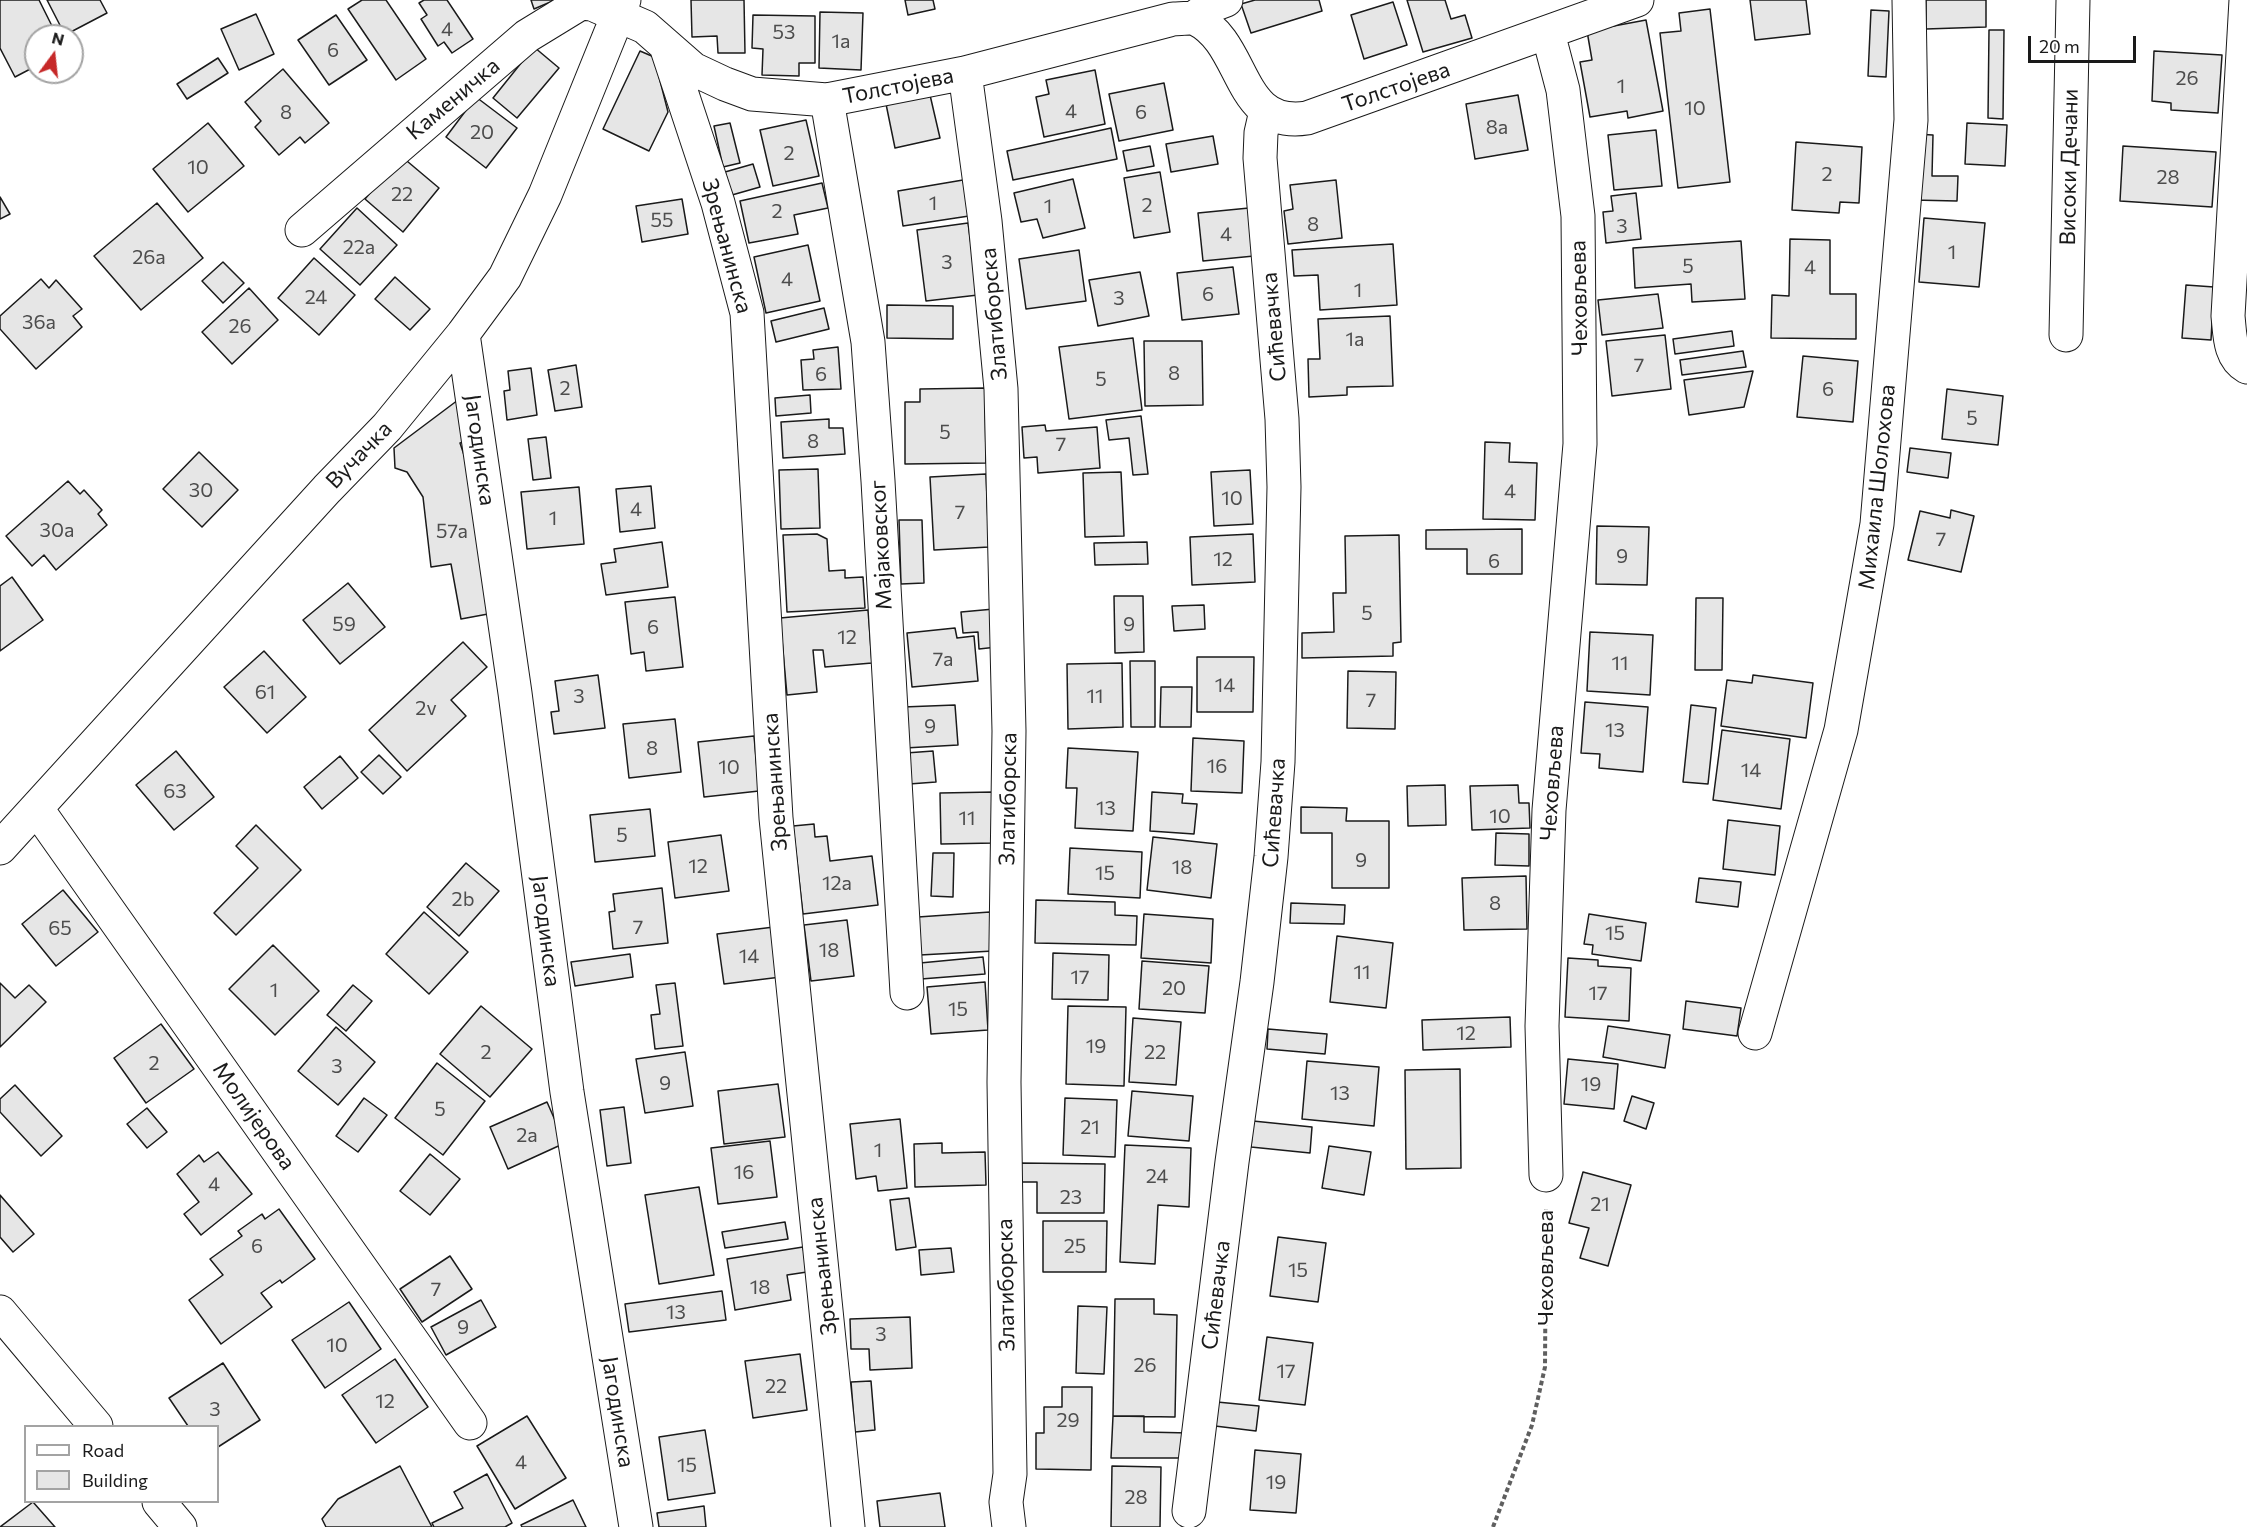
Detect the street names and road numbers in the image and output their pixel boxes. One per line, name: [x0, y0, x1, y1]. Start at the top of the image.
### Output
street label: Каменичка: [401, 52, 505, 146]
street label: Толстојева: [1338, 56, 1454, 118]
street label: Толстојева: [840, 62, 956, 110]
street label: Високи Дечани: [2054, 89, 2084, 245]
street label: Зрењанинска: [696, 176, 758, 316]
street label: Чеховљева: [1565, 240, 1593, 356]
street label: Златиборска: [975, 247, 1013, 381]
street label: Сићевачка: [1256, 271, 1292, 383]
street label: Михаила Шолохова: [1853, 383, 1901, 591]
street label: Јагодинска: [459, 393, 501, 507]
street label: Вучачка: [321, 416, 397, 494]
street label: Мајаковског: [864, 479, 898, 611]
street label: Зрењанинска: [757, 712, 793, 852]
street label: Чеховљева: [1535, 724, 1569, 842]
street label: Златиборска: [994, 732, 1022, 866]
street label: Сићевачка: [1257, 757, 1291, 869]
street label: Јагодинска: [526, 874, 566, 988]
street label: Молијерова: [207, 1057, 301, 1175]
street label: Зрењанинска: [802, 1196, 842, 1336]
street label: Чеховљева: [1533, 1210, 1559, 1326]
street label: Златиборска: [992, 1218, 1020, 1352]
street label: Сићевачка: [1196, 1239, 1236, 1351]
street label: Јагодинска: [596, 1354, 640, 1470]

